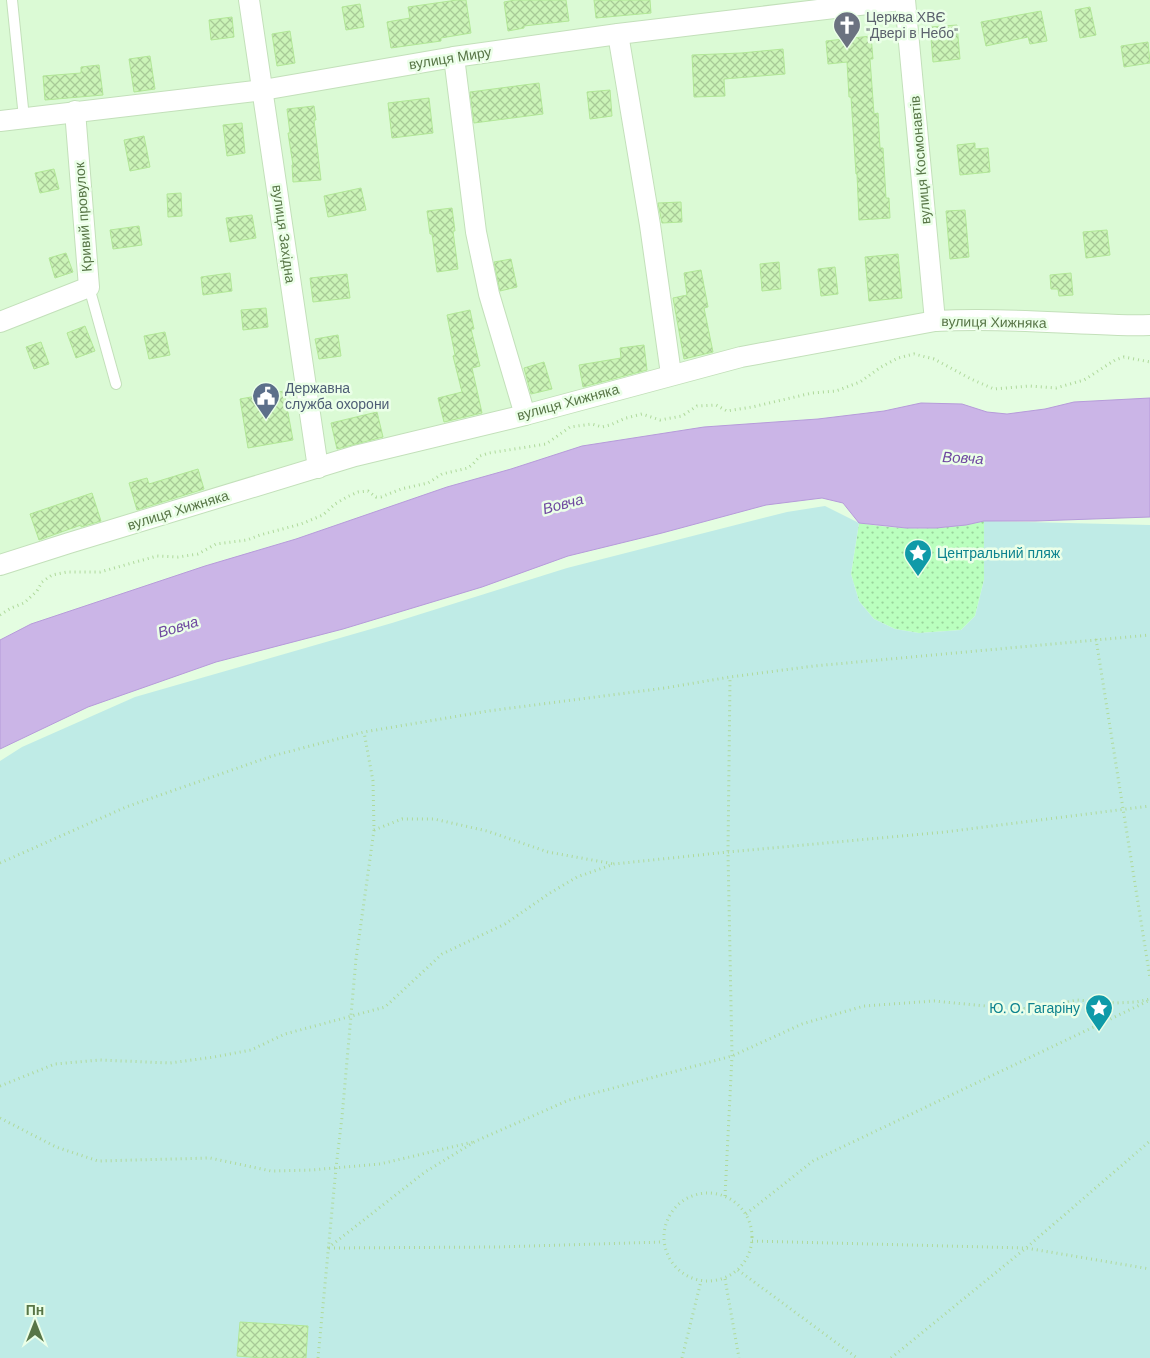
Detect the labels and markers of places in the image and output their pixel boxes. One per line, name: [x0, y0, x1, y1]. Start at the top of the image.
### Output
place label: Церква ХВЄ "Двері в Небо": [866, 8, 958, 42]
church icon: Церква ХВЄ "Двері в Небо": [832, 10, 862, 49]
place label: Державна служба охорони: [285, 379, 389, 413]
public building icon: Державна служба охорони: [251, 381, 281, 420]
place icon: Центральний пляж: [903, 538, 933, 577]
place label: Центральний пляж: [937, 544, 1061, 562]
place icon: Ю. О. Гагаріну: [1084, 993, 1114, 1032]
place label: Ю. О. Гагаріну: [989, 999, 1080, 1017]

